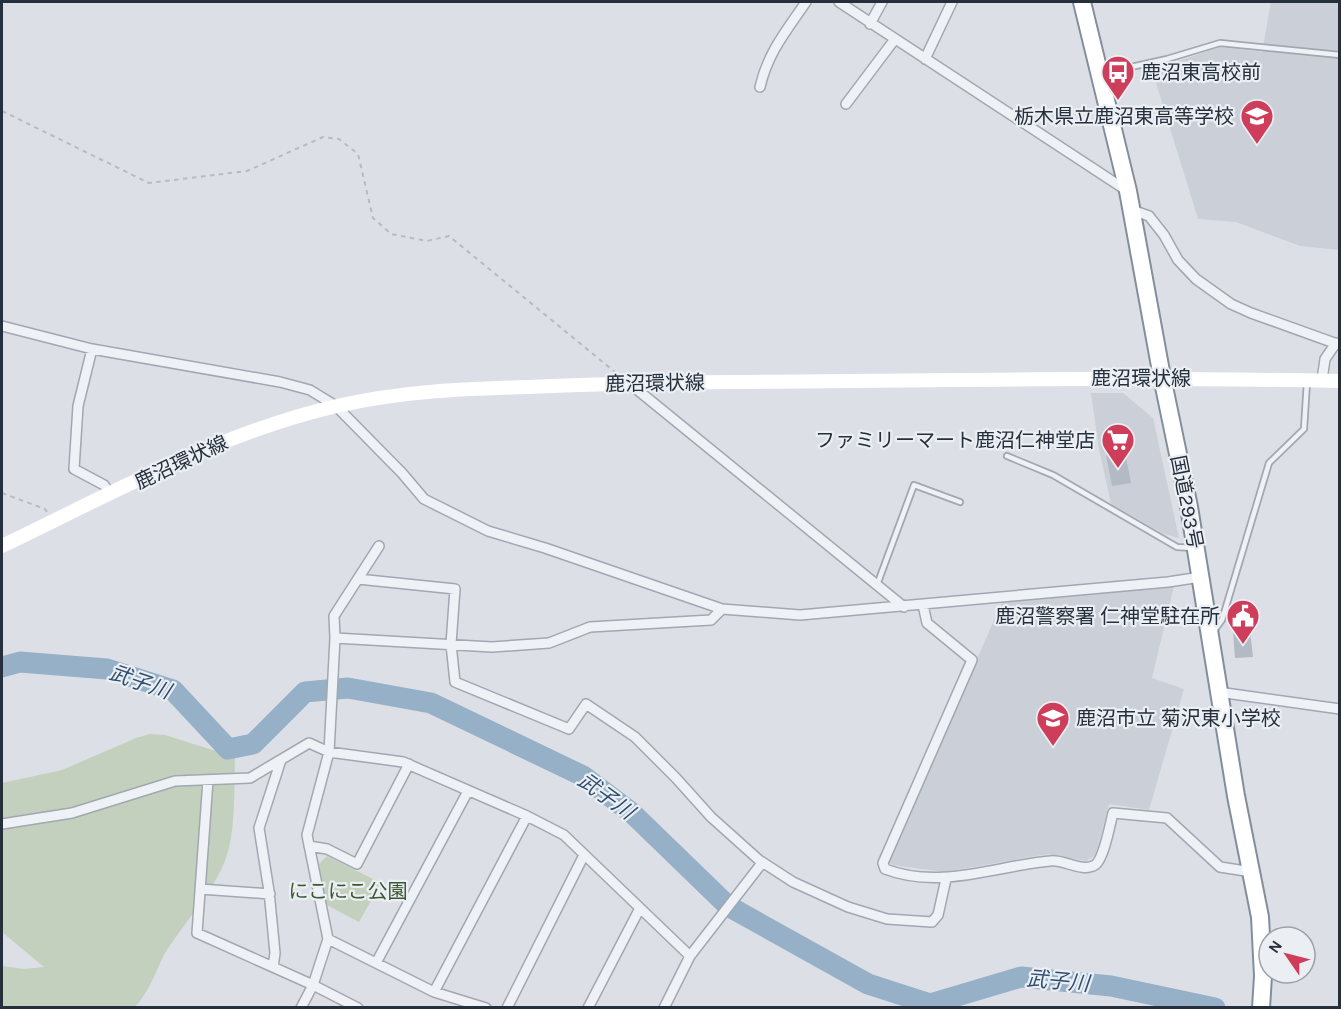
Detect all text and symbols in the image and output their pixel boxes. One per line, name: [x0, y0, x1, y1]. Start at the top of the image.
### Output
bus stop icon: 鹿沼東高校前: [1100, 54, 1136, 101]
place label: 鹿沼東高校前: [1141, 61, 1261, 84]
school or university icon: 栃木県立鹿沼東高等学校: [1239, 98, 1275, 145]
place label: 栃木県立鹿沼東高等学校: [1014, 105, 1234, 128]
street label: 鹿沼環状線: [1091, 367, 1191, 390]
street label: 鹿沼環状線: [605, 371, 705, 396]
supermarket icon: ファミリーマート鹿沼仁神堂店: [1100, 422, 1136, 469]
place label: ファミリーマート鹿沼仁神堂店: [815, 429, 1095, 452]
street label: 鹿沼環状線: [131, 431, 231, 494]
street label: 国道293号: [1166, 453, 1207, 551]
public building icon: 鹿沼警察署 仁神堂駐在所: [1225, 598, 1261, 645]
place label: 鹿沼警察署 仁神堂駐在所: [995, 605, 1220, 628]
water label: 武子川: [106, 660, 176, 704]
school or university icon: 鹿沼市立 菊沢東小学校: [1035, 700, 1071, 747]
place label: 鹿沼市立 菊沢東小学校: [1076, 707, 1281, 730]
water label: 武子川: [573, 768, 640, 825]
park label: にこにこ公園: [288, 880, 408, 903]
north arrow: [1257, 925, 1317, 985]
text: N: [1264, 937, 1286, 957]
water label: 武子川: [1026, 966, 1092, 996]

